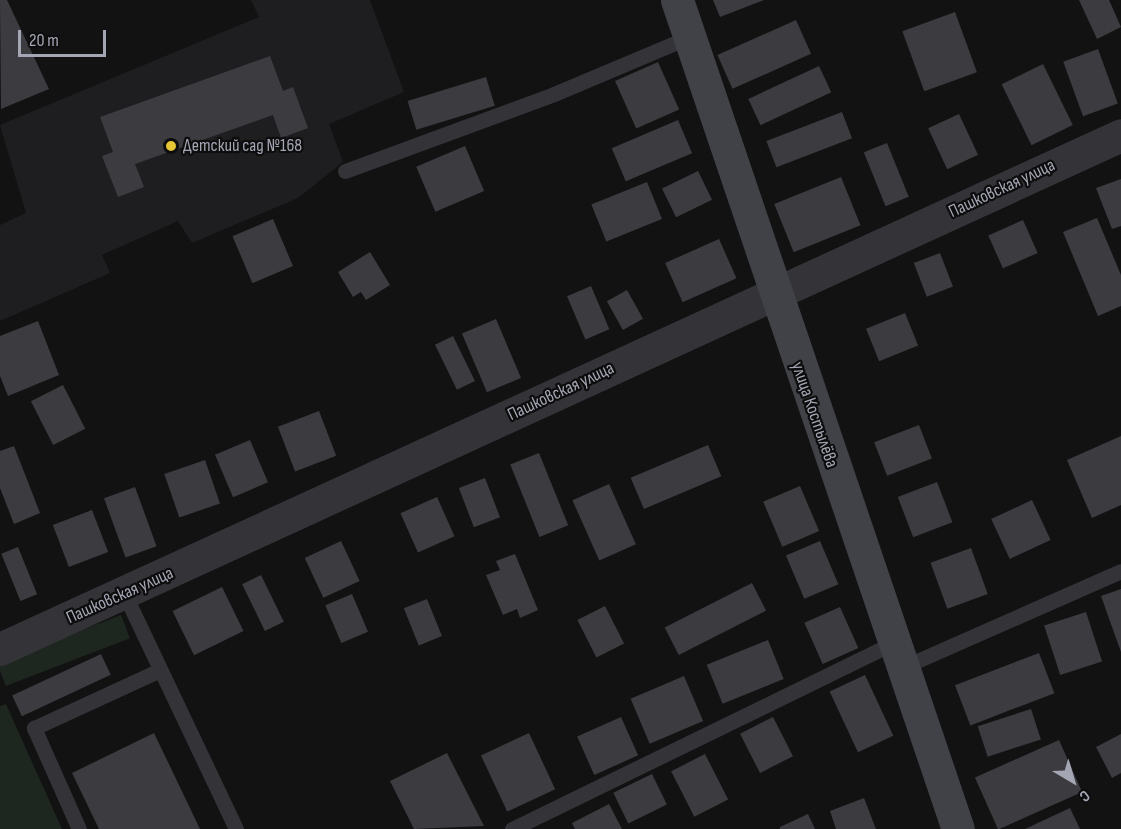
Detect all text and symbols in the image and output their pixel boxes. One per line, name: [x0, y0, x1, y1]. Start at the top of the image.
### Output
scale bar: [21, 18, 110, 56]
text: 20 m: [29, 30, 59, 51]
place label: Детский сад №168: [183, 135, 302, 157]
marker: Детский сад №168: [164, 139, 178, 153]
street label: Пашковская улица: [945, 155, 1059, 223]
street label: Пашковская улица: [504, 358, 618, 426]
street label: улица Костылёва: [786, 359, 842, 471]
street label: Пашковская улица: [63, 563, 177, 629]
north arrow: [1043, 751, 1103, 811]
text: С: [1075, 786, 1093, 806]

